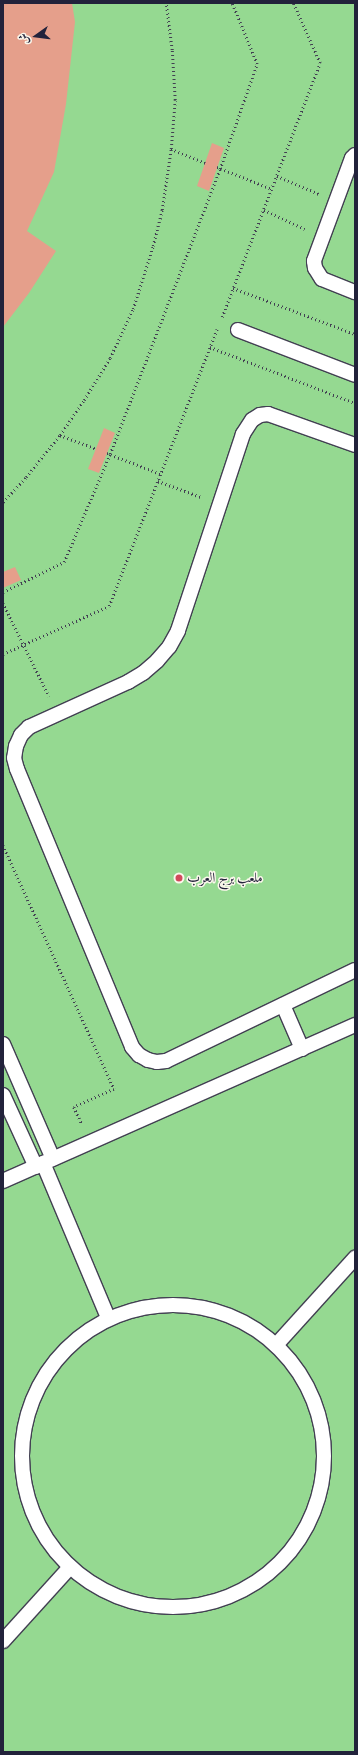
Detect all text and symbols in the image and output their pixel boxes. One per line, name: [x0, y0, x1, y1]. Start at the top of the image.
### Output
north arrow: [16, 16, 56, 56]
text: ش: [16, 32, 32, 46]
place label: ملعب برج العرب: [187, 870, 263, 886]
marker: ملعب برج العرب: [174, 873, 184, 883]

